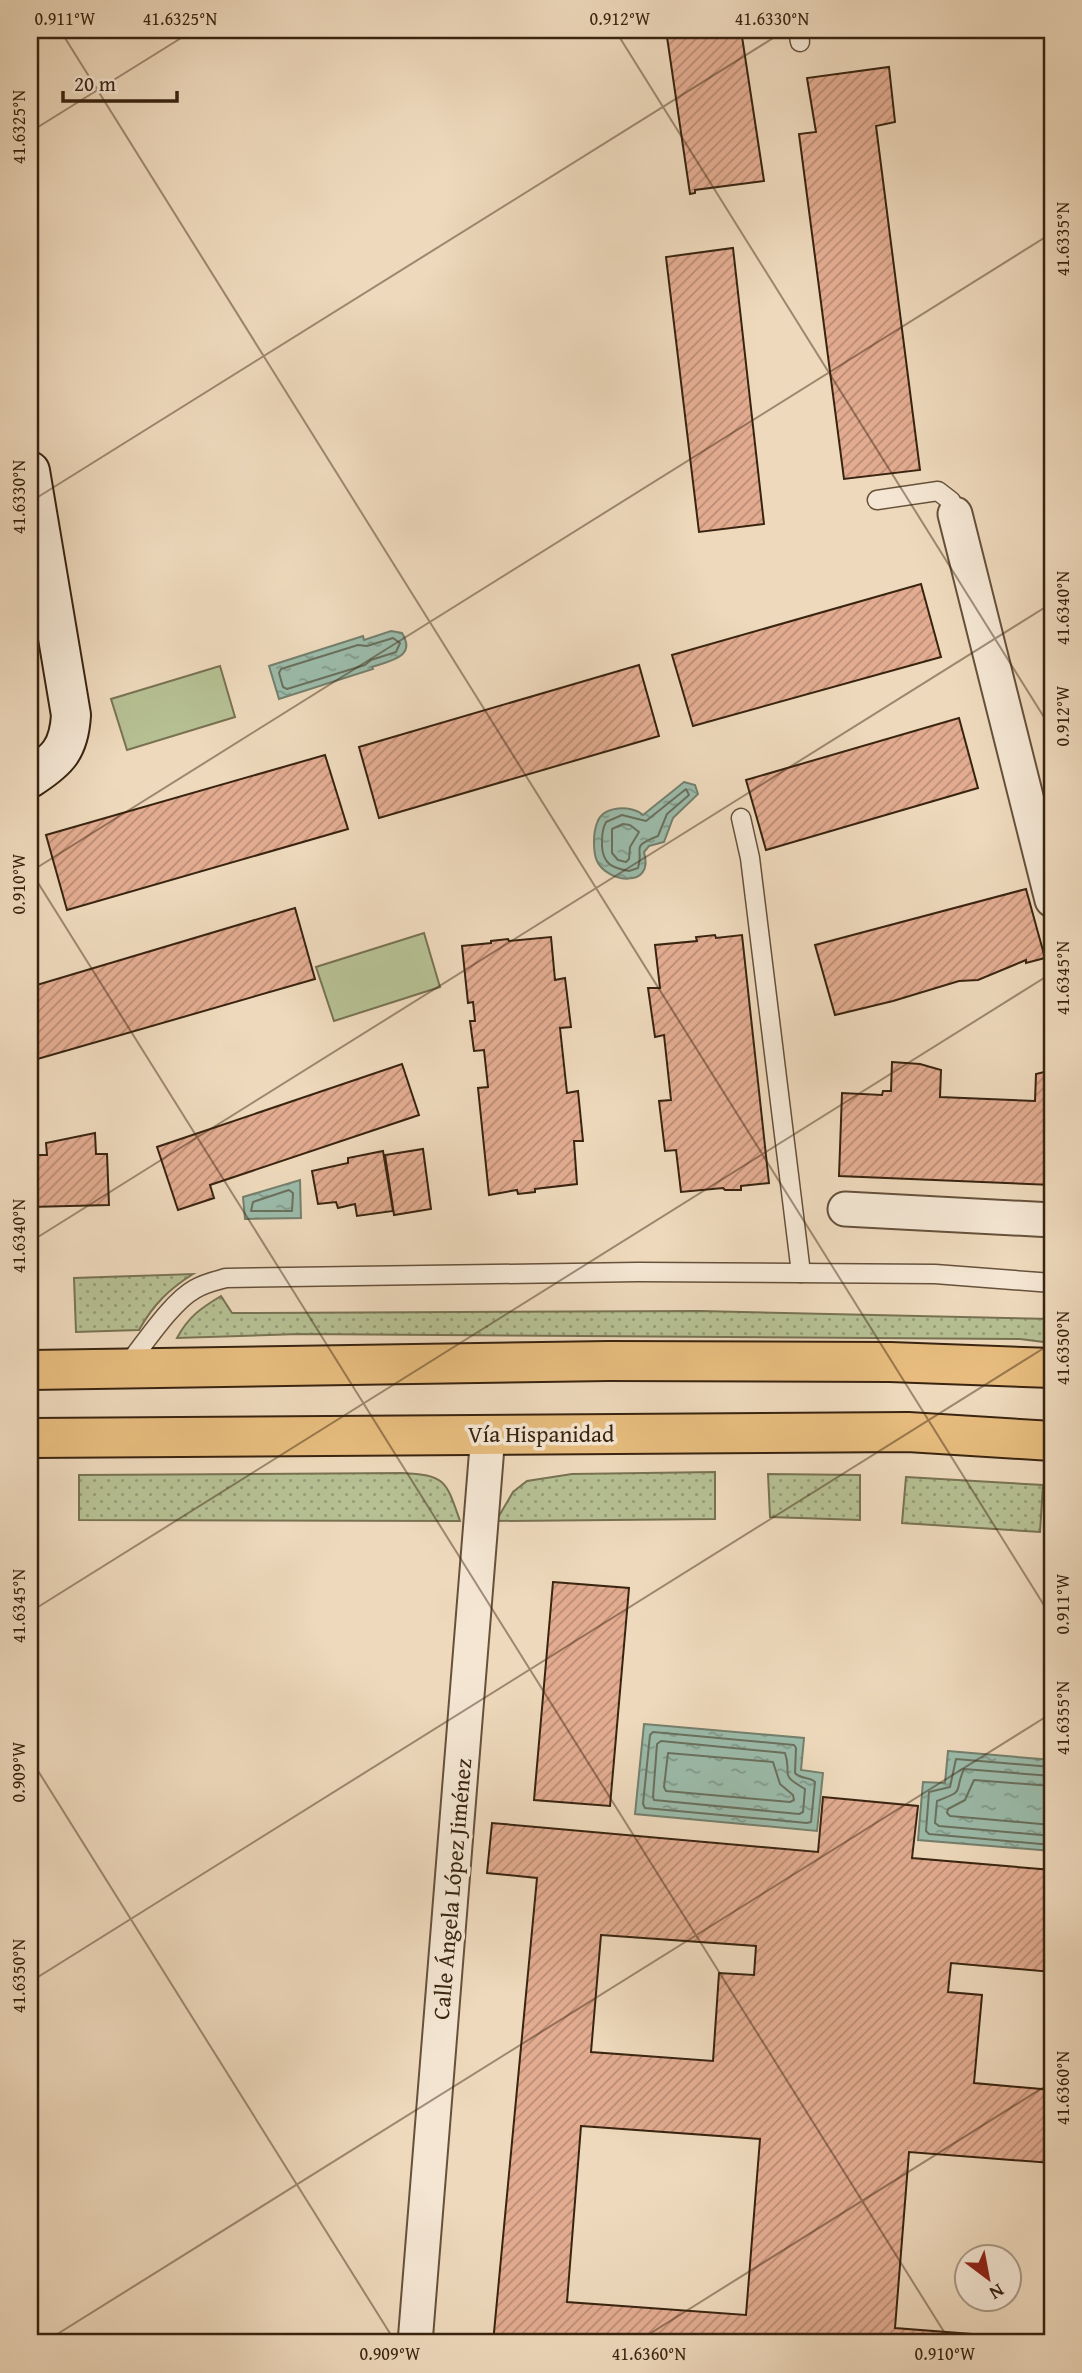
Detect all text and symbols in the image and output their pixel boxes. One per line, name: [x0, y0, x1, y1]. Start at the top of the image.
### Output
text: 0.911°W: [35, 5, 96, 32]
text: 41.6325°N: [143, 5, 218, 32]
text: 0.912°W: [590, 5, 651, 32]
text: 41.6330°N: [735, 5, 810, 32]
scale bar: [63, 60, 177, 104]
text: 20 m: [74, 68, 116, 99]
text: 41.6325°N: [5, 89, 32, 164]
text: 41.6335°N: [1049, 201, 1076, 276]
text: 41.6330°N: [5, 459, 32, 534]
text: 41.6340°N: [1049, 570, 1076, 645]
text: 0.912°W: [1049, 685, 1076, 746]
text: 0.910°W: [5, 853, 32, 914]
text: 41.6345°N: [1049, 940, 1076, 1015]
text: 41.6340°N: [5, 1198, 32, 1273]
text: 41.6350°N: [1049, 1310, 1076, 1385]
street label: Vía Hispanidad: [468, 1417, 615, 1450]
text: 41.6345°N: [5, 1568, 32, 1643]
text: 0.911°W: [1049, 1573, 1076, 1634]
text: 41.6355°N: [1049, 1680, 1076, 1755]
text: 0.909°W: [5, 1741, 32, 1802]
street label: Calle Ángela López Jiménez: [424, 1757, 479, 2021]
text: 41.6350°N: [5, 1938, 32, 2013]
text: 41.6360°N: [1049, 2050, 1076, 2125]
north arrow: [953, 2244, 1023, 2314]
text: N: [984, 2277, 1010, 2308]
text: 0.909°W: [360, 2340, 421, 2367]
text: 41.6360°N: [612, 2340, 687, 2367]
text: 0.910°W: [915, 2340, 976, 2367]

